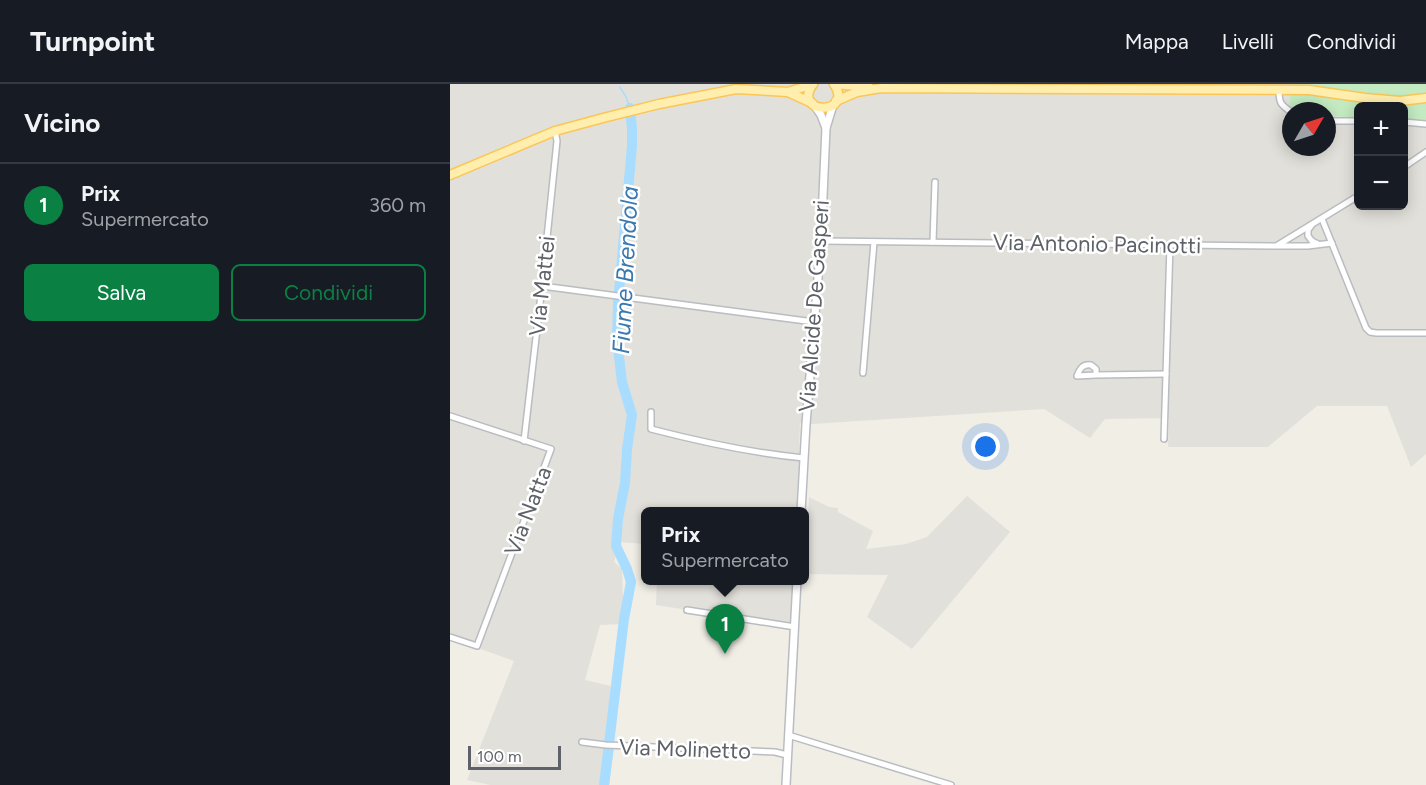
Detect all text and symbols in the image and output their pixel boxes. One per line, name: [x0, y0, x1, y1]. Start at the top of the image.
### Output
text: Turnpoint: [30, 24, 155, 58]
text: Mappa: [1125, 29, 1189, 54]
text: Livelli: [1222, 29, 1274, 54]
text: Condividi: [1307, 29, 1396, 54]
north arrow: [1282, 102, 1336, 156]
map controls: [1354, 102, 1408, 210]
button: +: [1354, 102, 1408, 156]
text: Vicino: [24, 107, 100, 139]
button: −: [1354, 156, 1408, 210]
text: Prix: [81, 180, 120, 207]
water label: Fiume Brendola: [606, 185, 644, 355]
text: 1: [39, 193, 48, 217]
text: 360 m: [369, 193, 426, 217]
street label: Via Alcide De Gasperi: [793, 199, 835, 413]
text: Supermercato: [81, 207, 209, 231]
street label: Via Antonio Pacinotti: [993, 229, 1201, 259]
street label: Via Mattei: [523, 235, 561, 337]
button: Salva: [24, 264, 219, 321]
button: Condividi: [231, 264, 426, 321]
your location: [971, 432, 1000, 461]
street label: Via Natta: [499, 463, 557, 559]
popup: [641, 507, 809, 585]
text: Prix: [661, 521, 700, 548]
text: Supermercato: [661, 548, 789, 572]
pin: 1: [706, 604, 744, 654]
street label: Via Molinetto: [619, 733, 751, 765]
scale bar: [468, 743, 561, 770]
text: 100 m: [477, 747, 522, 766]

